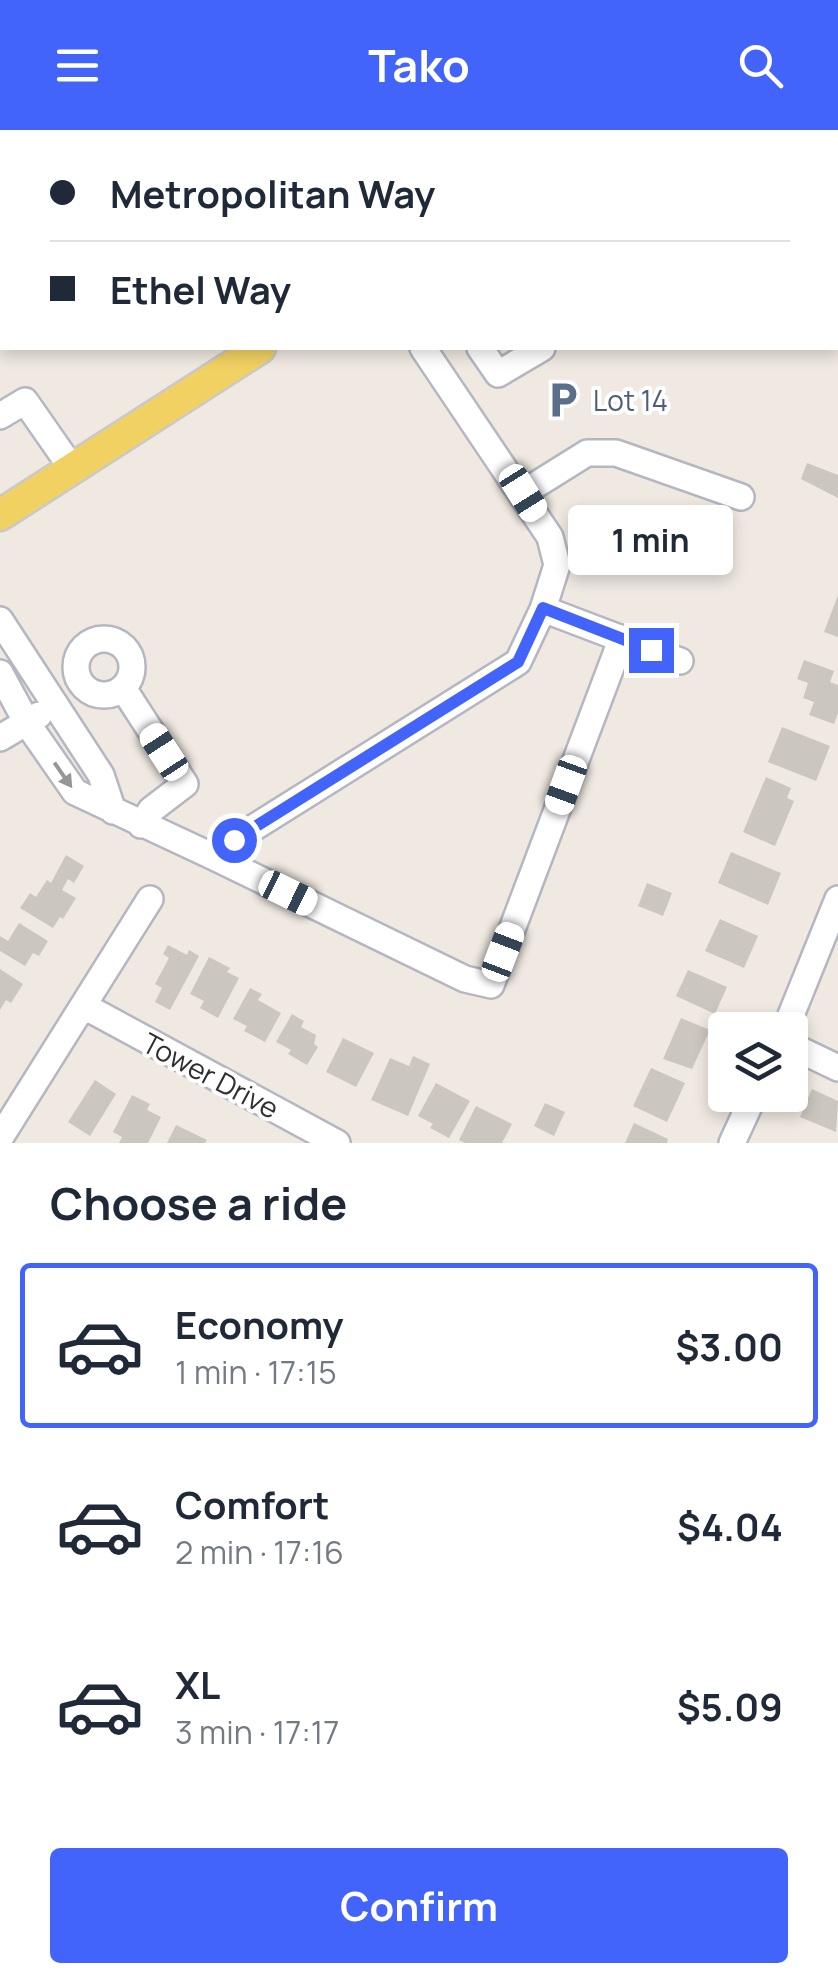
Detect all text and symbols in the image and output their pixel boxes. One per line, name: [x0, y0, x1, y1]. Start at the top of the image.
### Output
text: Tako: [368, 34, 470, 96]
icon: menu: [50, 38, 105, 93]
icon: search: [733, 38, 788, 93]
text: Metropolitan Way: [110, 167, 435, 219]
text: Ethel Way: [110, 263, 291, 315]
parking icon: Lot 14: [542, 379, 584, 421]
place label: Lot 14: [593, 381, 668, 419]
car: [494, 460, 552, 526]
callout: 1 min: [568, 505, 734, 575]
text: 1 min: [611, 518, 690, 562]
route end: [629, 628, 674, 673]
car: [135, 719, 193, 785]
car: [542, 752, 590, 818]
one-way arrow: [53, 762, 72, 788]
route start: [212, 818, 257, 863]
car: [254, 866, 322, 920]
car: [478, 919, 528, 985]
map controls: [708, 1012, 808, 1112]
button: layers: [708, 1012, 808, 1112]
street label: Tower Drive: [136, 1023, 286, 1127]
text: Choose a ride: [50, 1172, 347, 1234]
text: Economy: [175, 1298, 344, 1350]
icon: car: [55, 1301, 145, 1391]
text: $3.00: [675, 1320, 783, 1372]
text: 1 min · 17:15: [175, 1350, 337, 1394]
text: Comfort: [175, 1478, 329, 1530]
icon: car: [55, 1481, 145, 1571]
text: $4.04: [677, 1500, 783, 1552]
text: 2 min · 17:16: [175, 1530, 344, 1574]
text: XL: [175, 1658, 220, 1710]
icon: car: [55, 1661, 145, 1751]
text: $5.09: [677, 1680, 783, 1732]
text: 3 min · 17:17: [175, 1710, 339, 1754]
button: Confirm: [50, 1848, 788, 1963]

